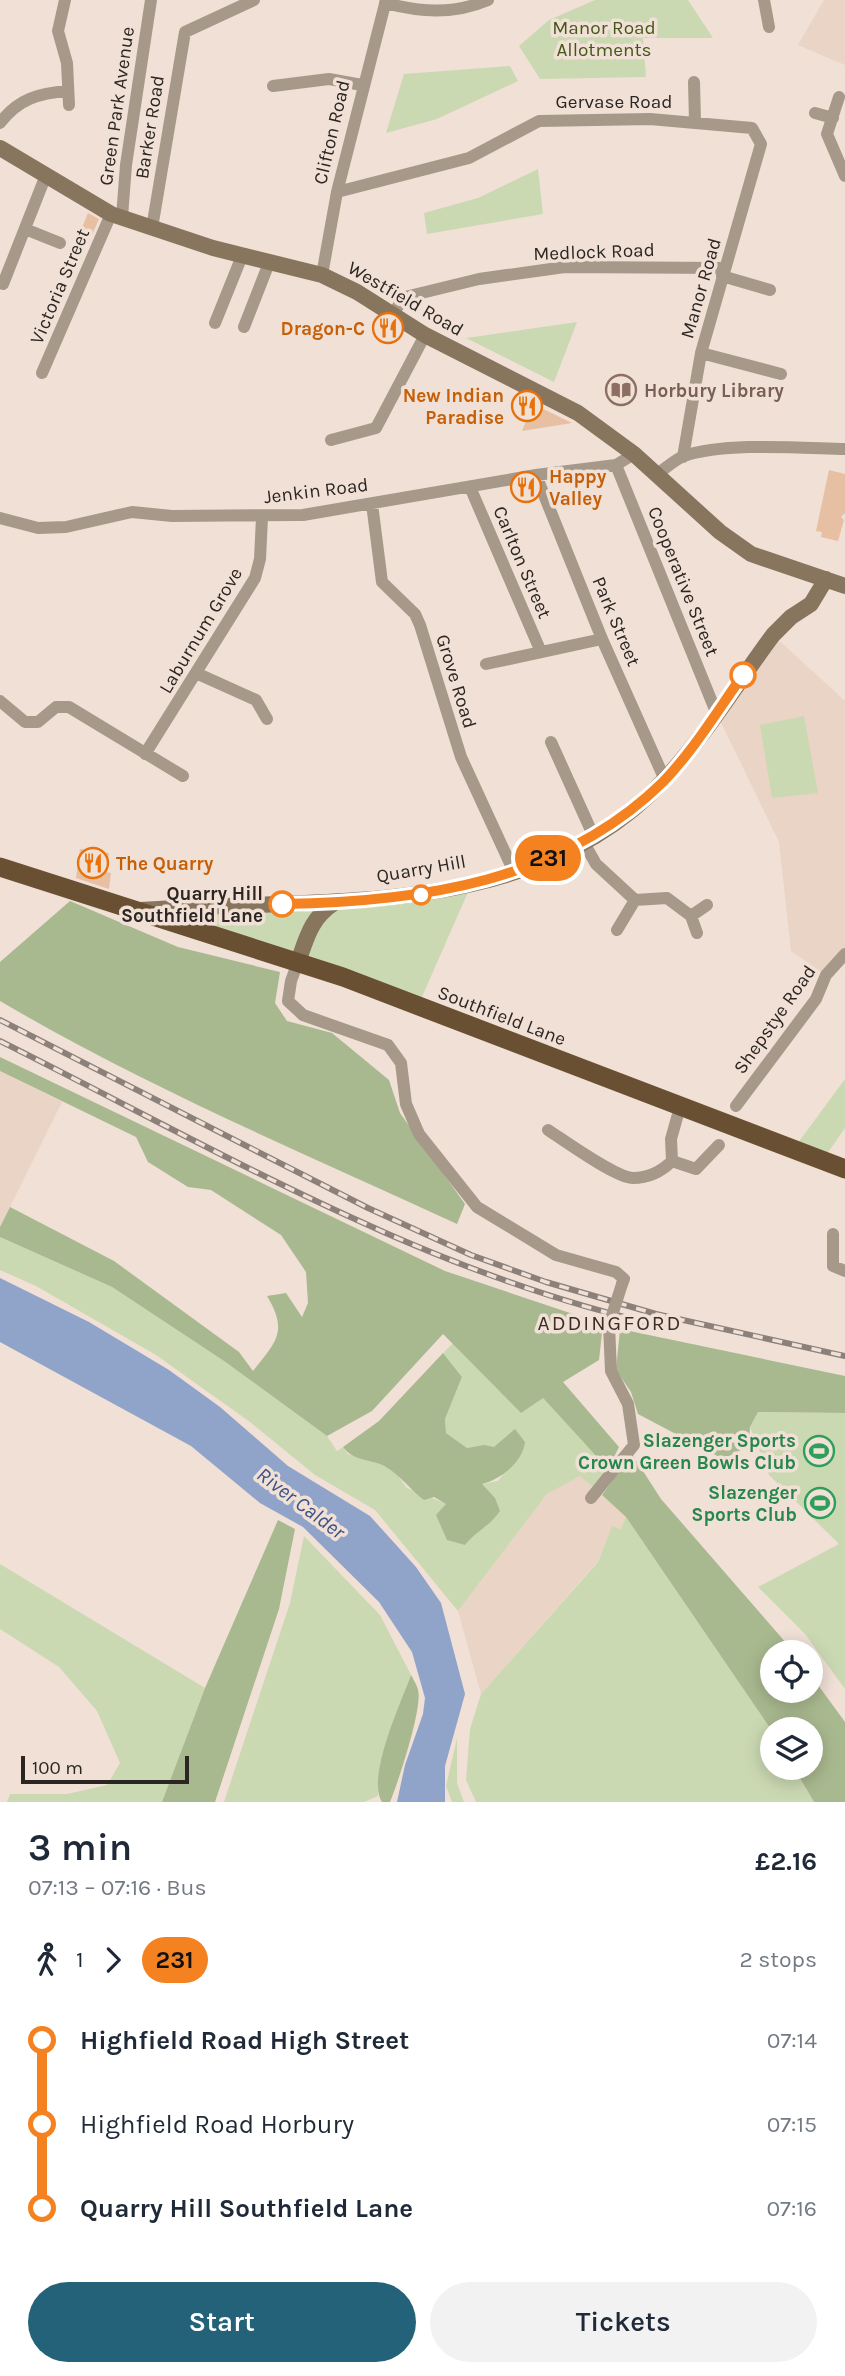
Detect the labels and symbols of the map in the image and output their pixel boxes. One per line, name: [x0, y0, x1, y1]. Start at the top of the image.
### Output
park label: Manor Road Allotments: [552, 17, 656, 61]
street label: Green Park Avenue: [95, 25, 139, 187]
street label: Barker Road: [131, 74, 169, 181]
street label: Clifton Road: [309, 78, 355, 187]
street label: Gervase Road: [556, 91, 672, 113]
street label: Victoria Street: [26, 225, 94, 347]
street label: Manor Road: [676, 235, 726, 341]
street label: Medlock Road: [533, 239, 655, 265]
street label: Westfield Road: [344, 257, 467, 341]
restaurant icon: Dragon-C: [371, 311, 405, 345]
place label: Dragon-C: [281, 318, 365, 340]
library icon: Horbury Library: [604, 373, 638, 407]
place label: Horbury Library: [644, 380, 784, 402]
place label: New Indian Paradise: [403, 385, 504, 429]
restaurant icon: New Indian Paradise: [510, 389, 544, 423]
place label: Happy Valley: [549, 466, 607, 510]
restaurant icon: Happy Valley: [509, 470, 543, 504]
street label: Jenkin Road: [263, 474, 370, 508]
street label: Carlton Street: [489, 503, 556, 622]
street label: Cooperative Street: [643, 503, 723, 659]
street label: Laburnum Grove: [155, 564, 247, 697]
street label: Park Street: [587, 573, 645, 670]
street label: Grove Road: [431, 632, 481, 731]
unlabelled marker: [730, 662, 756, 688]
line badge: 231: [508, 835, 588, 881]
restaurant icon: The Quarry: [76, 846, 110, 880]
street label: Quarry Hill: [375, 850, 468, 888]
place label: The Quarry: [116, 853, 214, 875]
place label: Quarry Hill Southfield Lane: [121, 883, 263, 927]
unlabelled marker: [411, 885, 431, 905]
marker: Quarry Hill Southfield Lane: [269, 891, 295, 917]
street label: Shepstye Road: [729, 961, 820, 1078]
street label: Southfield Lane: [434, 981, 569, 1050]
district label: ADDINGFORD: [538, 1311, 682, 1335]
place label: Slazenger Sports Crown Green Bowls Club: [578, 1430, 796, 1474]
sports icon: Slazenger Sports Crown Green Bowls Club: [802, 1434, 836, 1468]
water label: River Calder: [252, 1462, 350, 1544]
place label: Slazenger Sports Club: [691, 1482, 798, 1526]
sports icon: Slazenger Sports Club: [803, 1486, 837, 1520]
scale bar: [21, 1753, 189, 1785]

